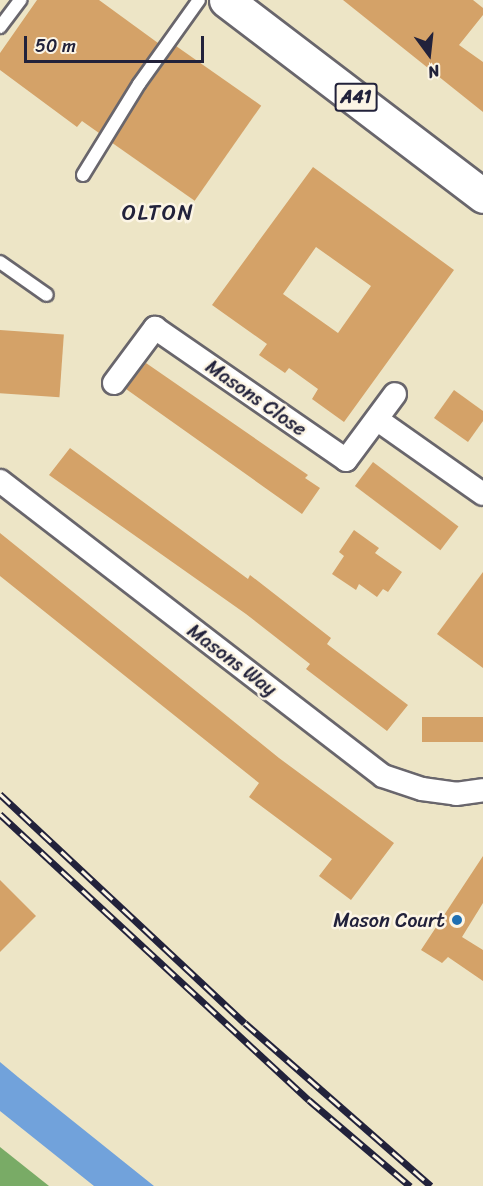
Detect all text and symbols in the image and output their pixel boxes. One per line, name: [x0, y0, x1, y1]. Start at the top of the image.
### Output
scale bar: [27, 24, 207, 62]
north arrow: [399, 24, 459, 84]
text: 50 m: [35, 30, 76, 62]
text: N: [425, 56, 443, 87]
road number: A41: [334, 82, 378, 112]
district label: OLTON: [122, 200, 194, 226]
street label: Masons Close: [201, 354, 311, 442]
street label: Masons Way: [183, 619, 281, 701]
place label: Mason Court: [333, 908, 445, 932]
marker: Mason Court: [450, 913, 464, 927]

